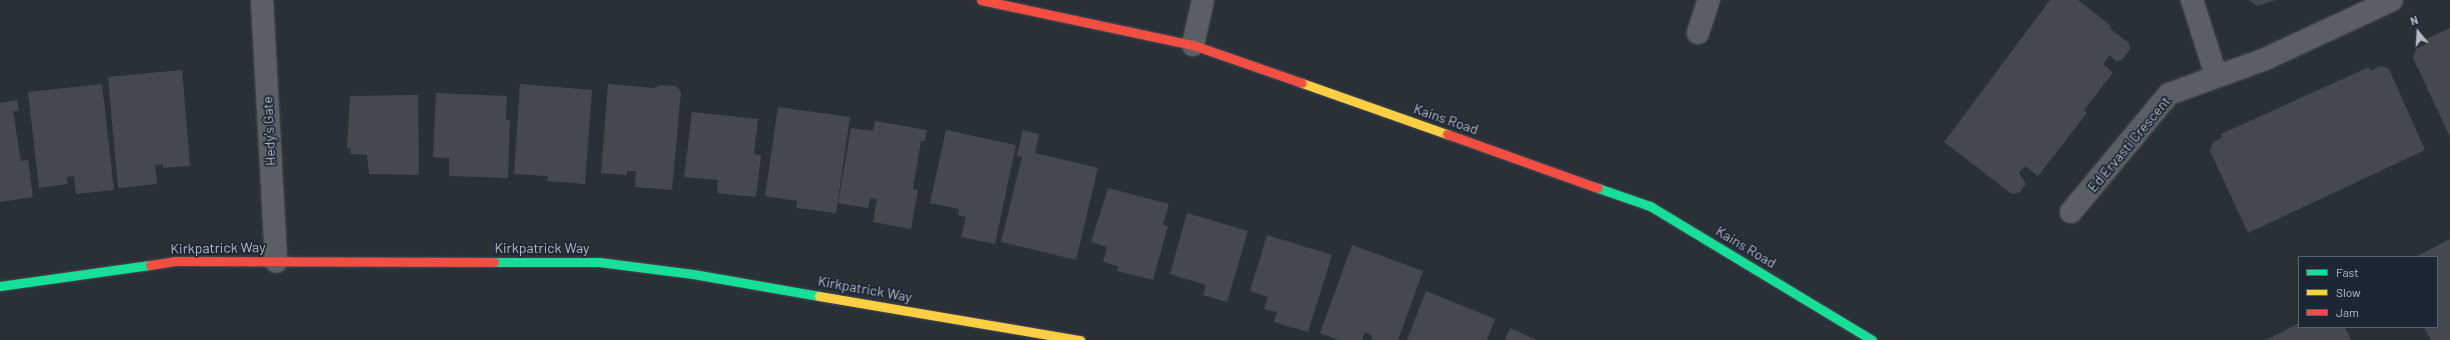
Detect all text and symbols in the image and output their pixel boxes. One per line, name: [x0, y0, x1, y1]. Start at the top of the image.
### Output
north arrow: [2398, 12, 2438, 52]
text: N: [2409, 13, 2420, 27]
street label: Ed Ervasti Crescent: [2084, 93, 2174, 195]
street label: Hedy's Gate: [259, 96, 279, 166]
street label: Kains Road: [1411, 100, 1481, 138]
street label: Kains Road: [1713, 222, 1779, 272]
street label: Kirkpatrick Way: [170, 239, 266, 257]
street label: Kirkpatrick Way: [494, 240, 590, 256]
legend: [2298, 256, 2438, 328]
text: Fast: [2336, 265, 2359, 279]
street label: Kirkpatrick Way: [817, 272, 913, 306]
text: Slow: [2336, 285, 2361, 299]
text: Jam: [2336, 305, 2359, 319]

